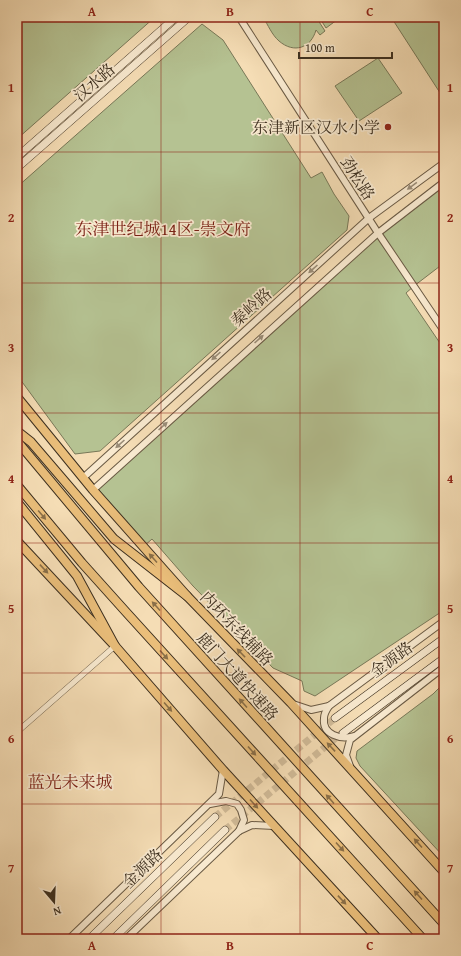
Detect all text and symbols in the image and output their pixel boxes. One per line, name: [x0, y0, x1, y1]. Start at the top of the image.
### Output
text: A: [88, 2, 97, 21]
text: B: [226, 2, 234, 21]
text: C: [366, 2, 374, 21]
scale bar: [299, 34, 392, 60]
text: 100 m: [305, 39, 335, 56]
street label: 汉水路: [68, 57, 120, 107]
text: 1: [8, 78, 14, 97]
text: 1: [447, 78, 453, 97]
place label: 东津新区汉水小学: [252, 115, 380, 139]
marker: 东津新区汉水小学: [383, 122, 393, 132]
street label: 劲松路: [335, 151, 381, 205]
one-way arrow: [407, 182, 418, 190]
text: 2: [8, 208, 15, 227]
text: 2: [447, 208, 454, 227]
district label: 东津世纪城14区-崇文府: [75, 216, 251, 241]
one-way arrow: [308, 264, 317, 273]
street label: 秦岭路: [225, 282, 277, 332]
one-way arrow: [254, 334, 264, 344]
text: 3: [8, 338, 14, 357]
text: 3: [447, 338, 453, 357]
one-way arrow: [211, 352, 221, 361]
one-way arrow: [158, 422, 168, 431]
one-way arrow: [115, 439, 125, 448]
text: 4: [8, 469, 15, 488]
text: 4: [447, 469, 454, 488]
one-way arrow: [37, 510, 46, 520]
one-way arrow: [148, 552, 157, 563]
one-way arrow: [39, 564, 48, 574]
street label: 内环东线辅路: [195, 585, 279, 671]
text: 5: [8, 599, 15, 618]
text: 5: [447, 599, 454, 618]
one-way arrow: [151, 601, 161, 611]
street label: 鹿门大道快速路: [192, 626, 284, 726]
street label: 金源路: [365, 635, 417, 683]
one-way arrow: [237, 647, 246, 658]
one-way arrow: [160, 650, 169, 660]
one-way arrow: [239, 697, 248, 708]
one-way arrow: [164, 702, 173, 712]
text: 6: [8, 729, 15, 748]
text: 6: [447, 729, 454, 748]
one-way arrow: [326, 742, 336, 752]
one-way arrow: [247, 746, 257, 756]
district label: 蓝光未来城: [28, 769, 113, 794]
one-way arrow: [326, 794, 335, 804]
one-way arrow: [250, 799, 259, 810]
one-way arrow: [414, 839, 423, 848]
one-way arrow: [335, 842, 344, 852]
street label: 金源路: [116, 843, 168, 893]
text: 7: [8, 859, 15, 878]
text: 7: [447, 859, 454, 878]
north arrow: [34, 882, 74, 922]
one-way arrow: [413, 890, 423, 900]
one-way arrow: [337, 896, 346, 905]
text: N: [51, 903, 63, 920]
text: A: [88, 936, 97, 955]
text: B: [226, 936, 234, 955]
text: C: [366, 936, 374, 955]

